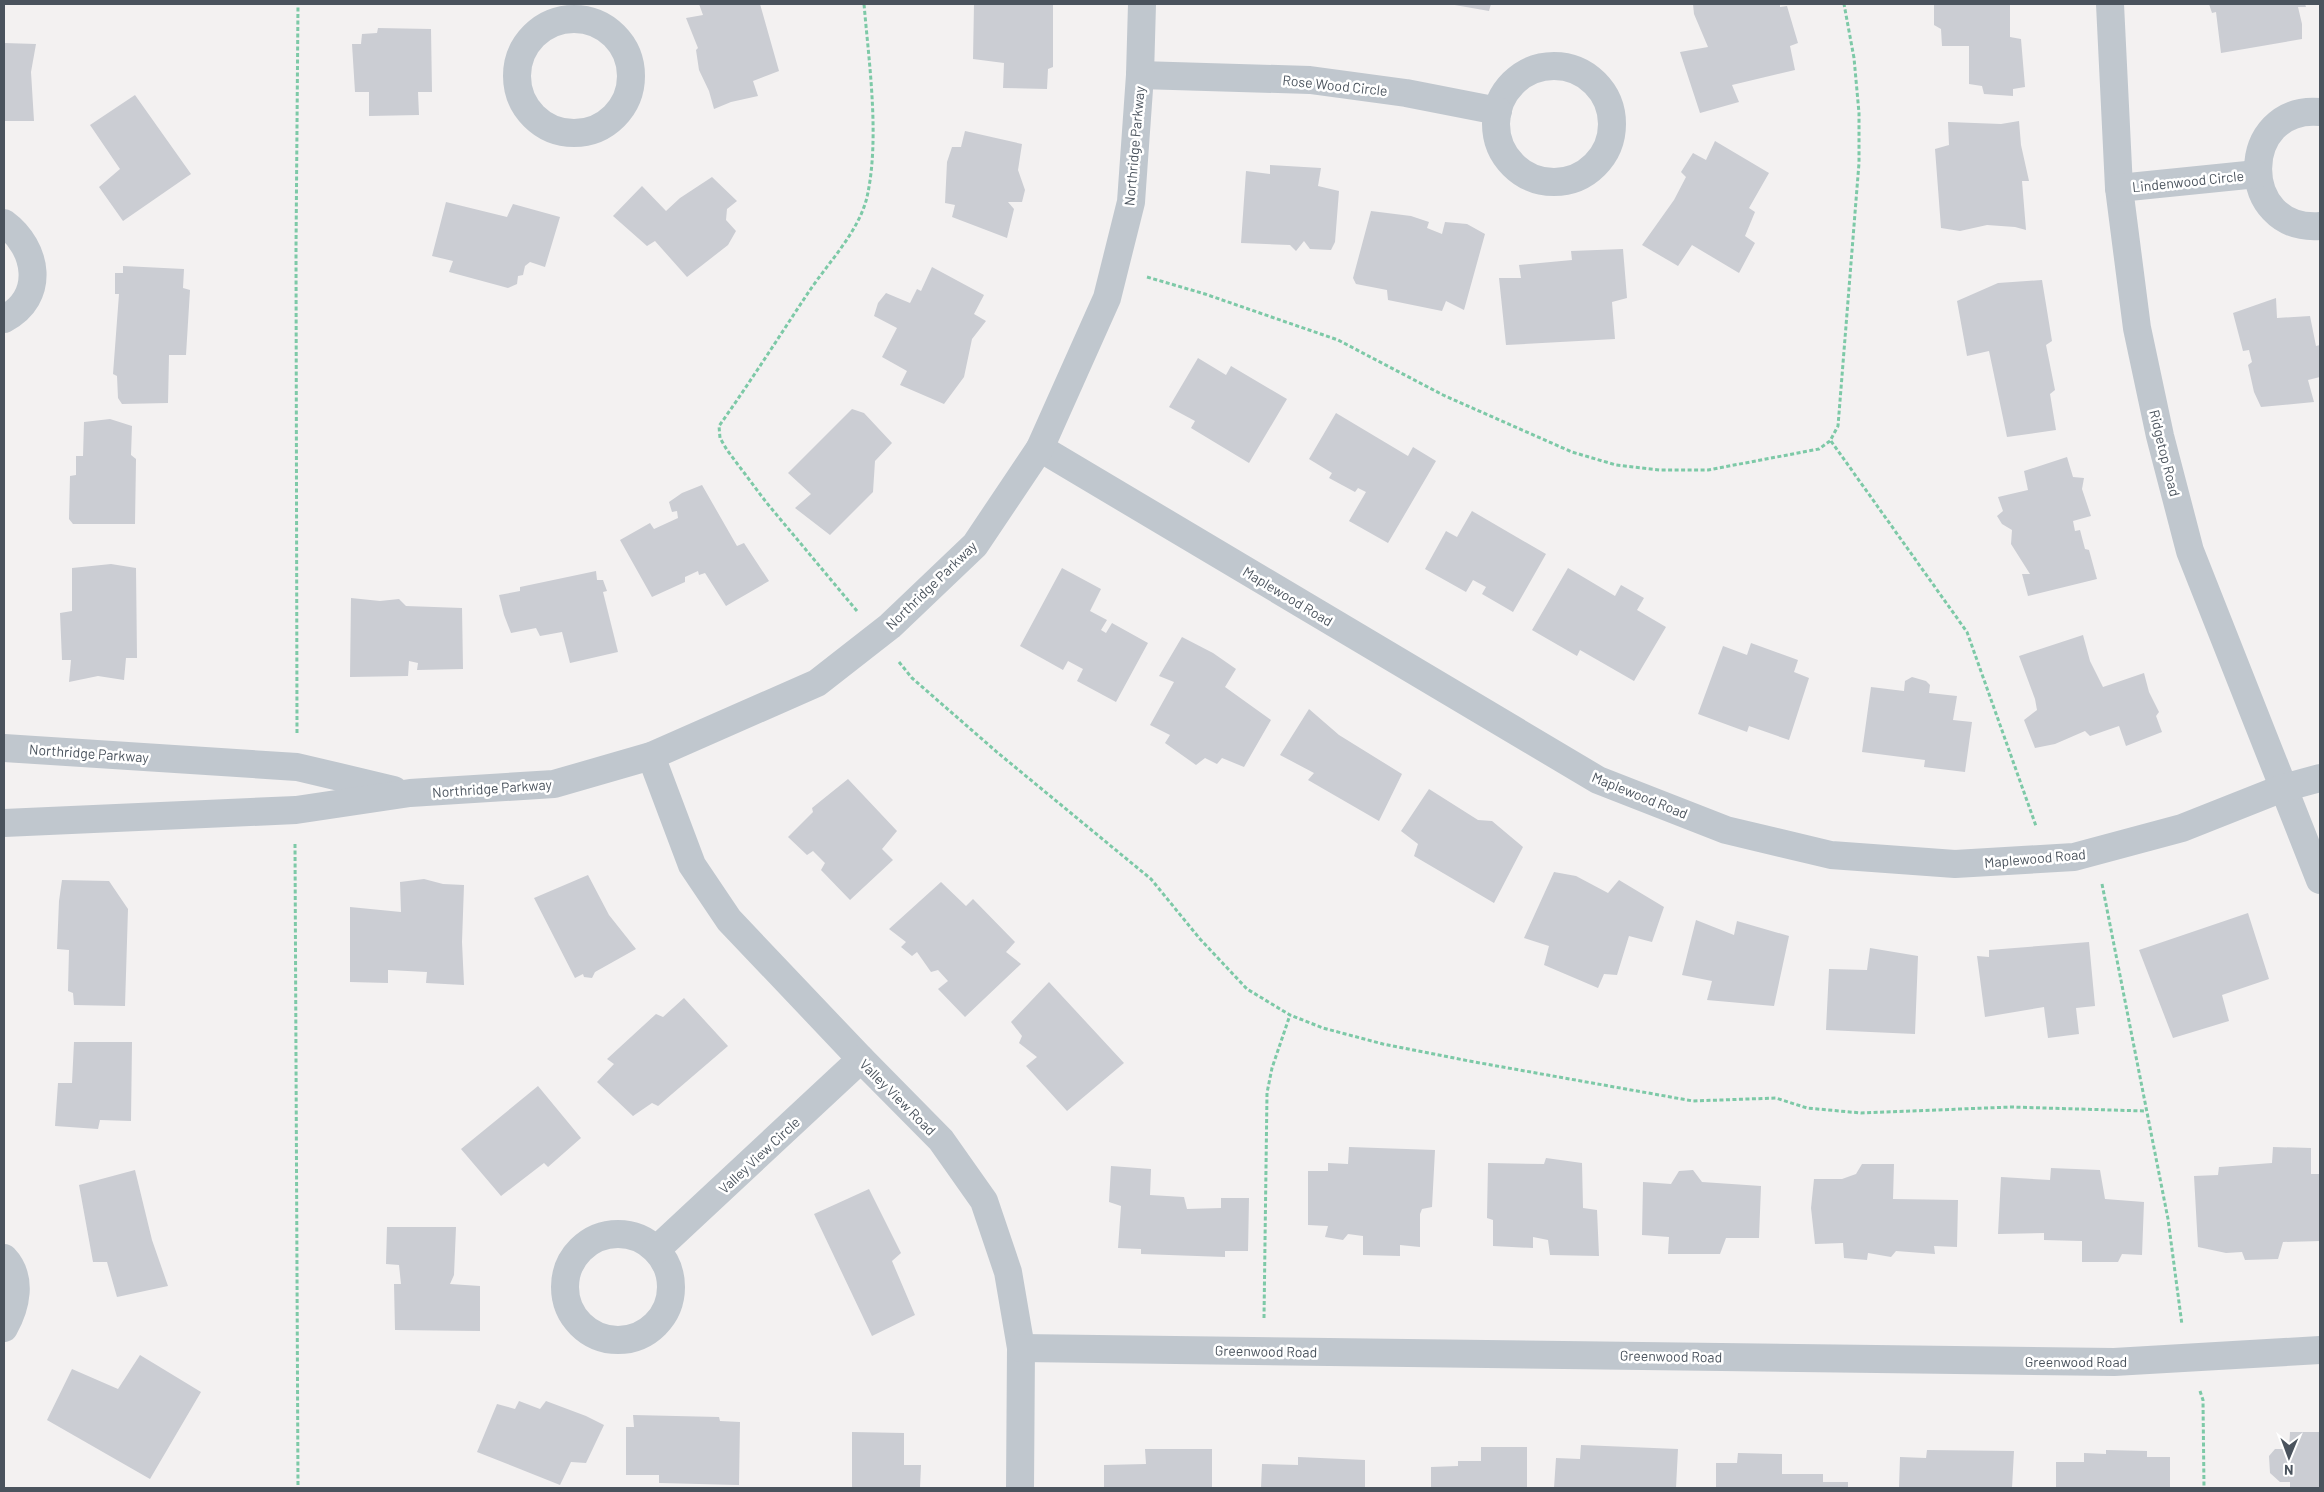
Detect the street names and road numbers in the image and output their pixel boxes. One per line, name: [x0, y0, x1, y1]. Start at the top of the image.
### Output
street label: Rose Wood Circle: [1282, 71, 1388, 99]
street label: Northridge Parkway: [1120, 85, 1148, 207]
street label: Lindenwood Circle: [2131, 167, 2245, 195]
street label: Ridgetop Road: [2146, 408, 2184, 498]
street label: Northridge Parkway: [882, 537, 980, 633]
street label: Maplewood Road: [1240, 562, 1336, 630]
street label: Northridge Parkway: [29, 740, 150, 766]
street label: Maplewood Road: [1590, 768, 1690, 822]
street label: Northridge Parkway: [432, 775, 553, 801]
street label: Maplewood Road: [1983, 845, 2087, 871]
street label: Valley View Road: [856, 1055, 940, 1139]
street label: Valley View Circle: [715, 1113, 803, 1197]
street label: Greenwood Road: [1215, 1342, 1317, 1360]
street label: Greenwood Road: [1620, 1347, 1722, 1365]
street label: Greenwood Road: [2025, 1353, 2127, 1370]

